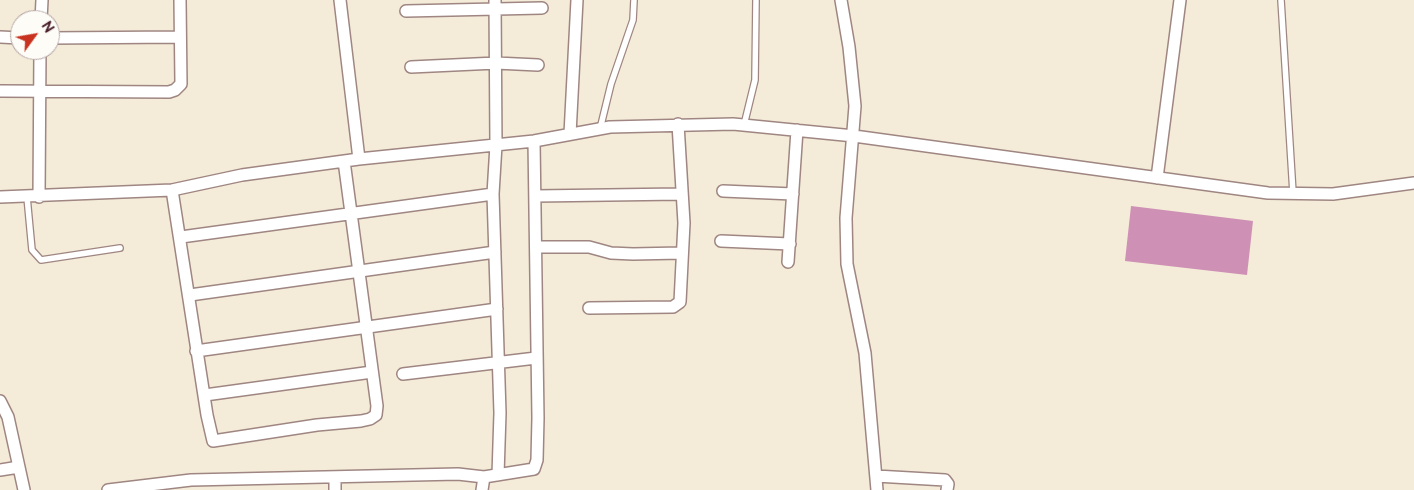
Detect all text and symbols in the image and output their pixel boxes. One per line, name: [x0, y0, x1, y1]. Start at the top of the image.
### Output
north arrow: [10, 10, 60, 60]
text: N: [37, 18, 57, 36]

